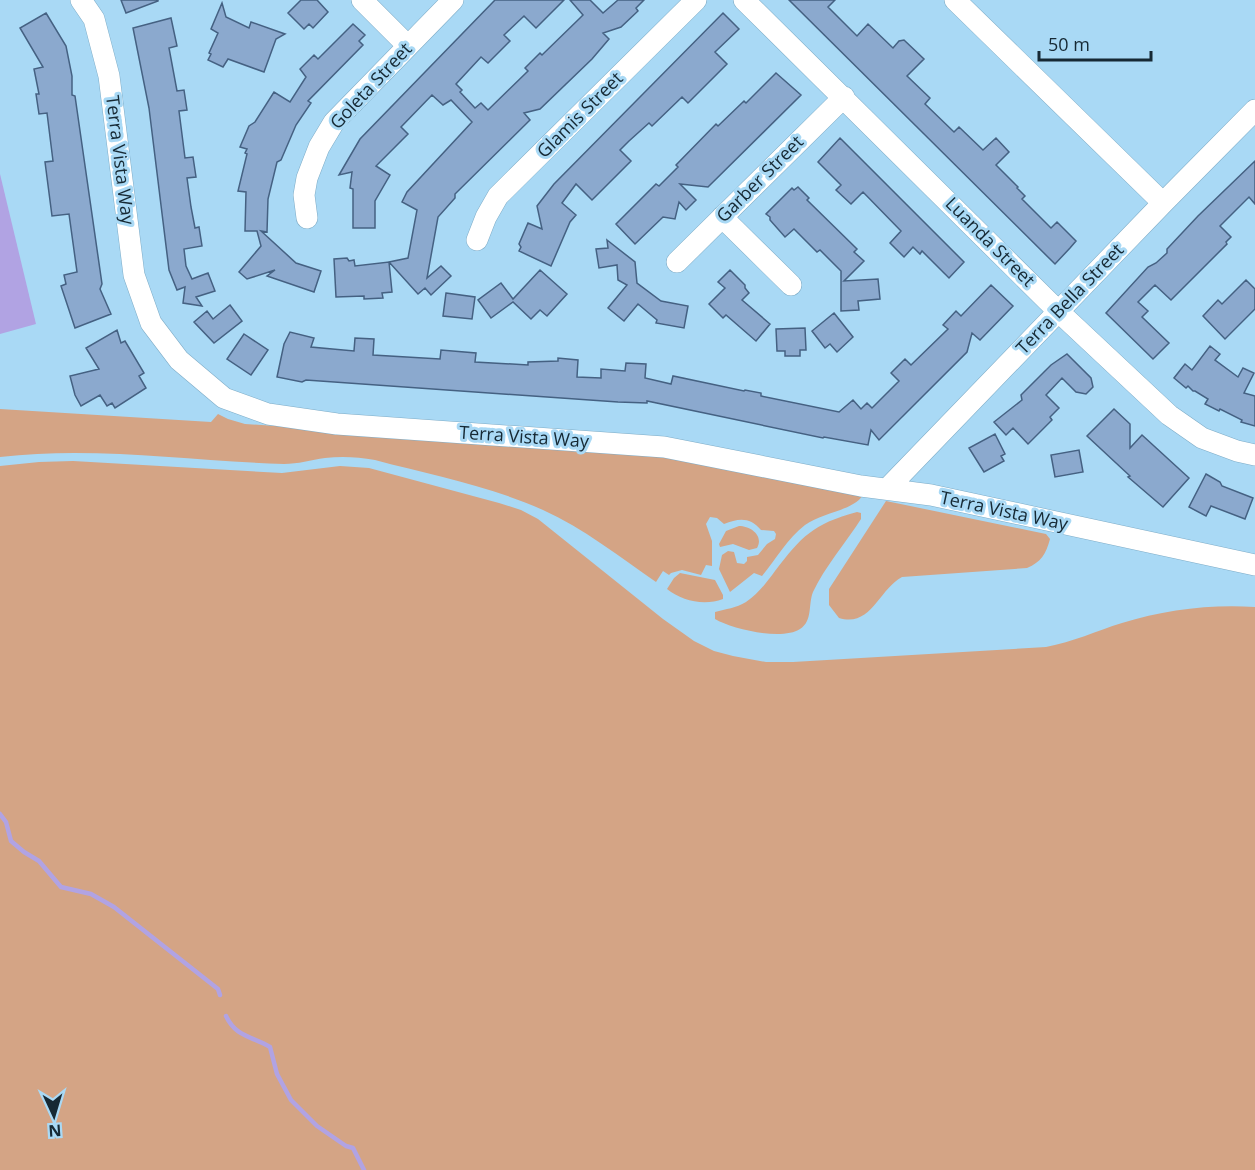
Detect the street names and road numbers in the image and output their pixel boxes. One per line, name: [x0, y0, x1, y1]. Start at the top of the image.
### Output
street label: Goleta Street: [324, 37, 417, 134]
street label: Glamis Street: [531, 66, 628, 163]
street label: Terra Vista Way: [101, 94, 141, 227]
street label: Garber Street: [711, 130, 808, 227]
street label: Luanda Street: [941, 191, 1041, 291]
street label: Terra Bella Street: [1010, 238, 1128, 359]
street label: Terra Vista Way: [458, 419, 591, 453]
street label: Terra Vista Way: [938, 485, 1071, 535]

